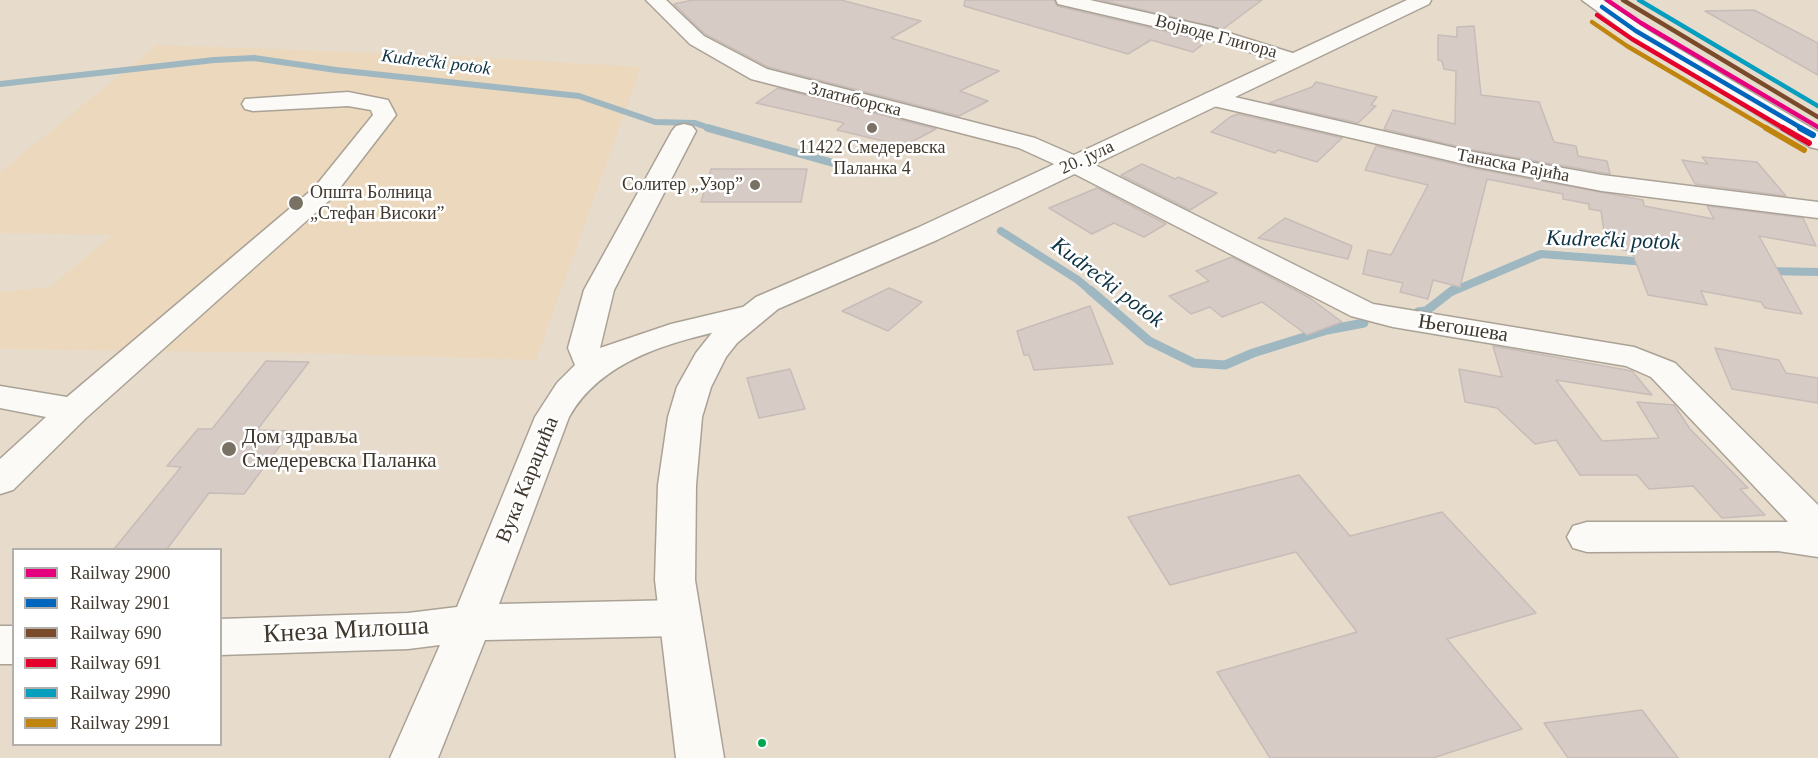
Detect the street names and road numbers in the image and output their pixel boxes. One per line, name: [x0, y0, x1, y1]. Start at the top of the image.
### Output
street label: Војводе Глигора: [1153, 10, 1279, 64]
street label: Златиборска: [807, 78, 903, 122]
street label: 20. јула: [1057, 136, 1117, 180]
street label: Танаска Рајића: [1455, 144, 1571, 188]
street label: Његошева: [1416, 309, 1510, 349]
street label: Вука Караџића: [491, 413, 565, 547]
street label: Кнеза Милоша: [262, 611, 430, 651]

